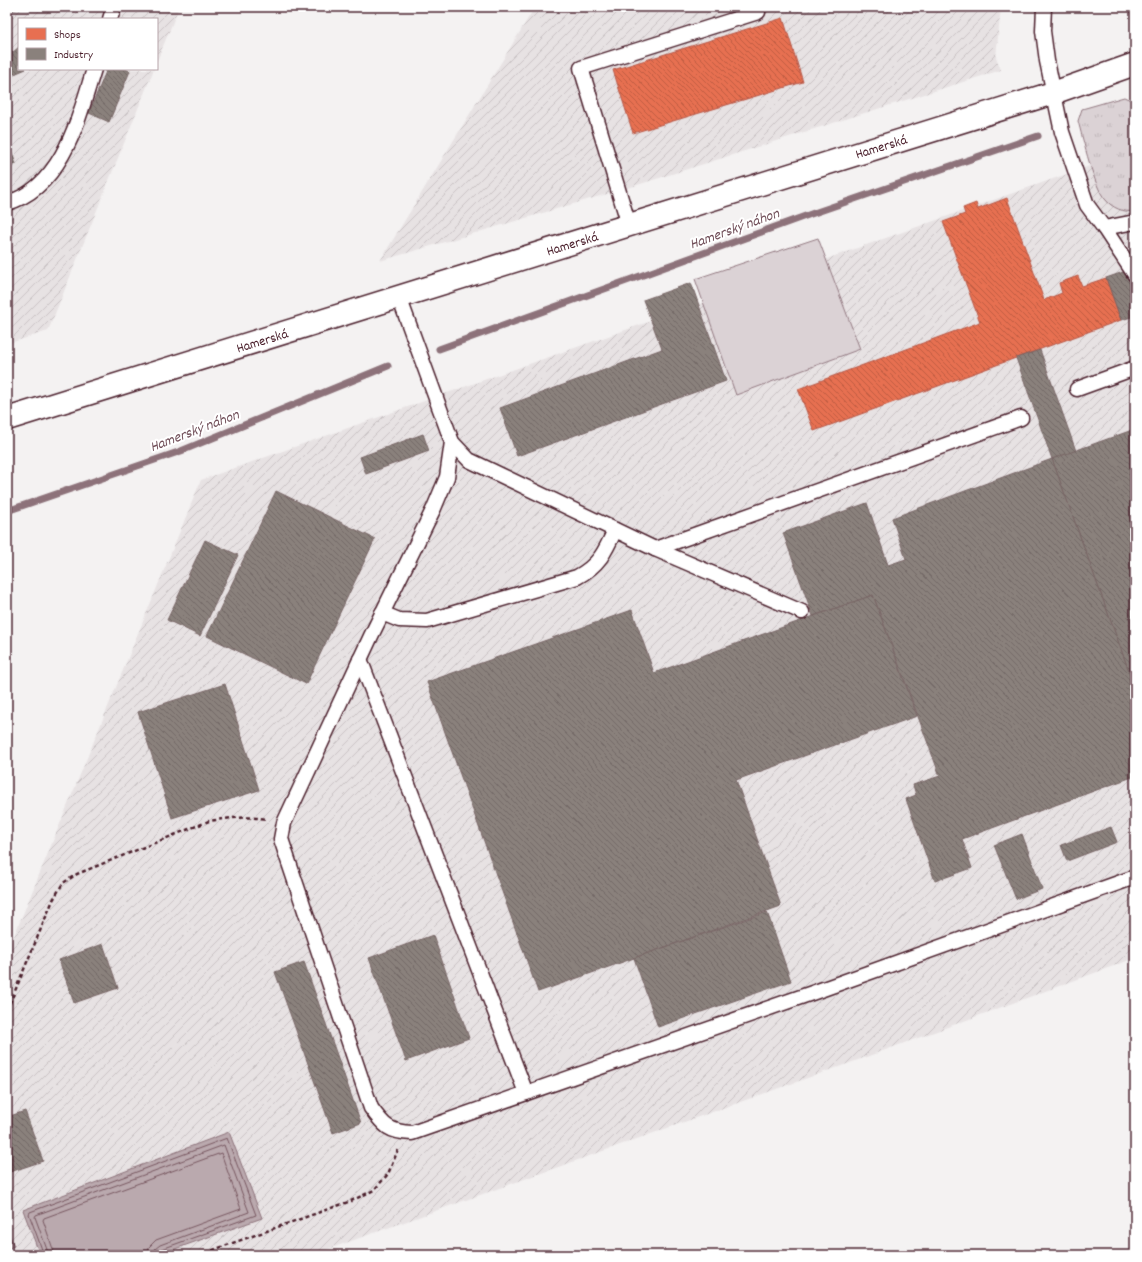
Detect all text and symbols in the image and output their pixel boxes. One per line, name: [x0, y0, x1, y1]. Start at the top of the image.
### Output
legend: [18, 18, 158, 70]
text: Shops: [54, 27, 81, 44]
text: Industry: [54, 47, 94, 64]
street label: Hamerská: [853, 131, 910, 165]
water label: Hamerský náhon: [687, 203, 784, 256]
street label: Hamerská: [544, 228, 601, 262]
street label: Hamerská: [234, 325, 291, 359]
water label: Hamerský náhon: [147, 404, 244, 459]

